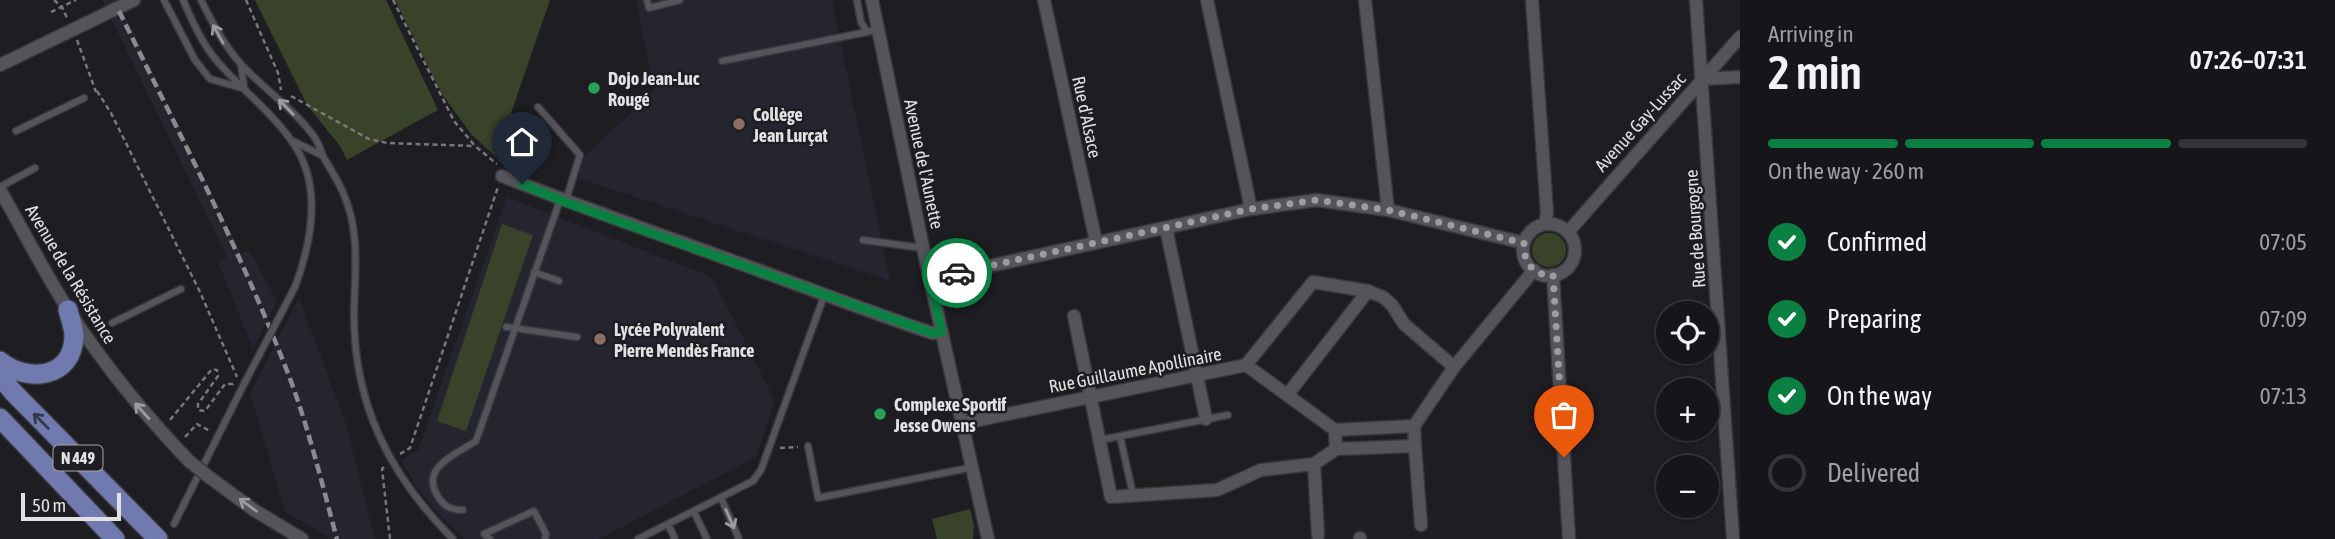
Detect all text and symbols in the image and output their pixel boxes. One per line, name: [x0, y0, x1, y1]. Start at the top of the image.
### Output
text: Arriving in: [1768, 21, 1854, 47]
one-way arrow: [211, 24, 225, 45]
text: 07:26–07:31: [2190, 45, 2307, 75]
text: 2 min: [1768, 46, 1862, 99]
place label: Dojo Jean-Luc Rougé: [608, 68, 700, 110]
street label: Avenue Gay-Lussac: [1590, 68, 1690, 176]
street label: Rue d'Alsace: [1068, 74, 1106, 160]
marker: Dojo Jean-Luc Rougé: [586, 80, 602, 96]
street label: Avenue de l'Aunette: [900, 97, 948, 231]
one-way arrow: [278, 99, 295, 116]
place label: Collège Jean Lurçat: [752, 104, 828, 146]
pin: [492, 112, 552, 184]
marker: Collège Jean Lurçat: [731, 116, 747, 132]
icon: home: [503, 123, 541, 161]
text: On the way · 260 m: [1768, 158, 1924, 184]
street label: Rue de Bourgogne: [1680, 169, 1710, 289]
street label: Avenue de la Résistance: [21, 201, 121, 347]
icon: check: [1768, 223, 1806, 261]
text: Confirmed: [1827, 227, 1927, 257]
text: 07:05: [2259, 229, 2307, 255]
courier: [922, 238, 992, 308]
icon: car: [938, 254, 976, 292]
icon: check: [1768, 300, 1806, 338]
map controls: [1656, 301, 1719, 518]
button: locate: [1656, 301, 1719, 364]
text: Preparing: [1827, 304, 1921, 334]
text: 07:09: [2259, 306, 2307, 332]
place label: Lycée Polyvalent Pierre Mendès France: [614, 319, 754, 361]
marker: Lycée Polyvalent Pierre Mendès France: [592, 331, 608, 347]
street label: Rue Guillaume Apollinaire: [1047, 343, 1223, 397]
icon: check: [1768, 377, 1806, 415]
button: +: [1656, 378, 1719, 441]
text: On the way: [1827, 381, 1932, 411]
text: 07:13: [2260, 383, 2307, 409]
pin: [1534, 385, 1594, 457]
place label: Complexe Sportif Jesse Owens: [893, 394, 1007, 436]
icon: bag: [1545, 396, 1583, 434]
one-way arrow: [134, 402, 150, 420]
marker: Complexe Sportif Jesse Owens: [872, 406, 888, 422]
one-way arrow: [33, 413, 50, 430]
road number: N 449: [54, 446, 102, 471]
button: −: [1656, 455, 1719, 518]
text: Delivered: [1827, 458, 1920, 488]
scale bar: [21, 490, 121, 522]
text: 50 m: [32, 494, 66, 516]
one-way arrow: [239, 498, 258, 512]
one-way arrow: [724, 507, 737, 529]

